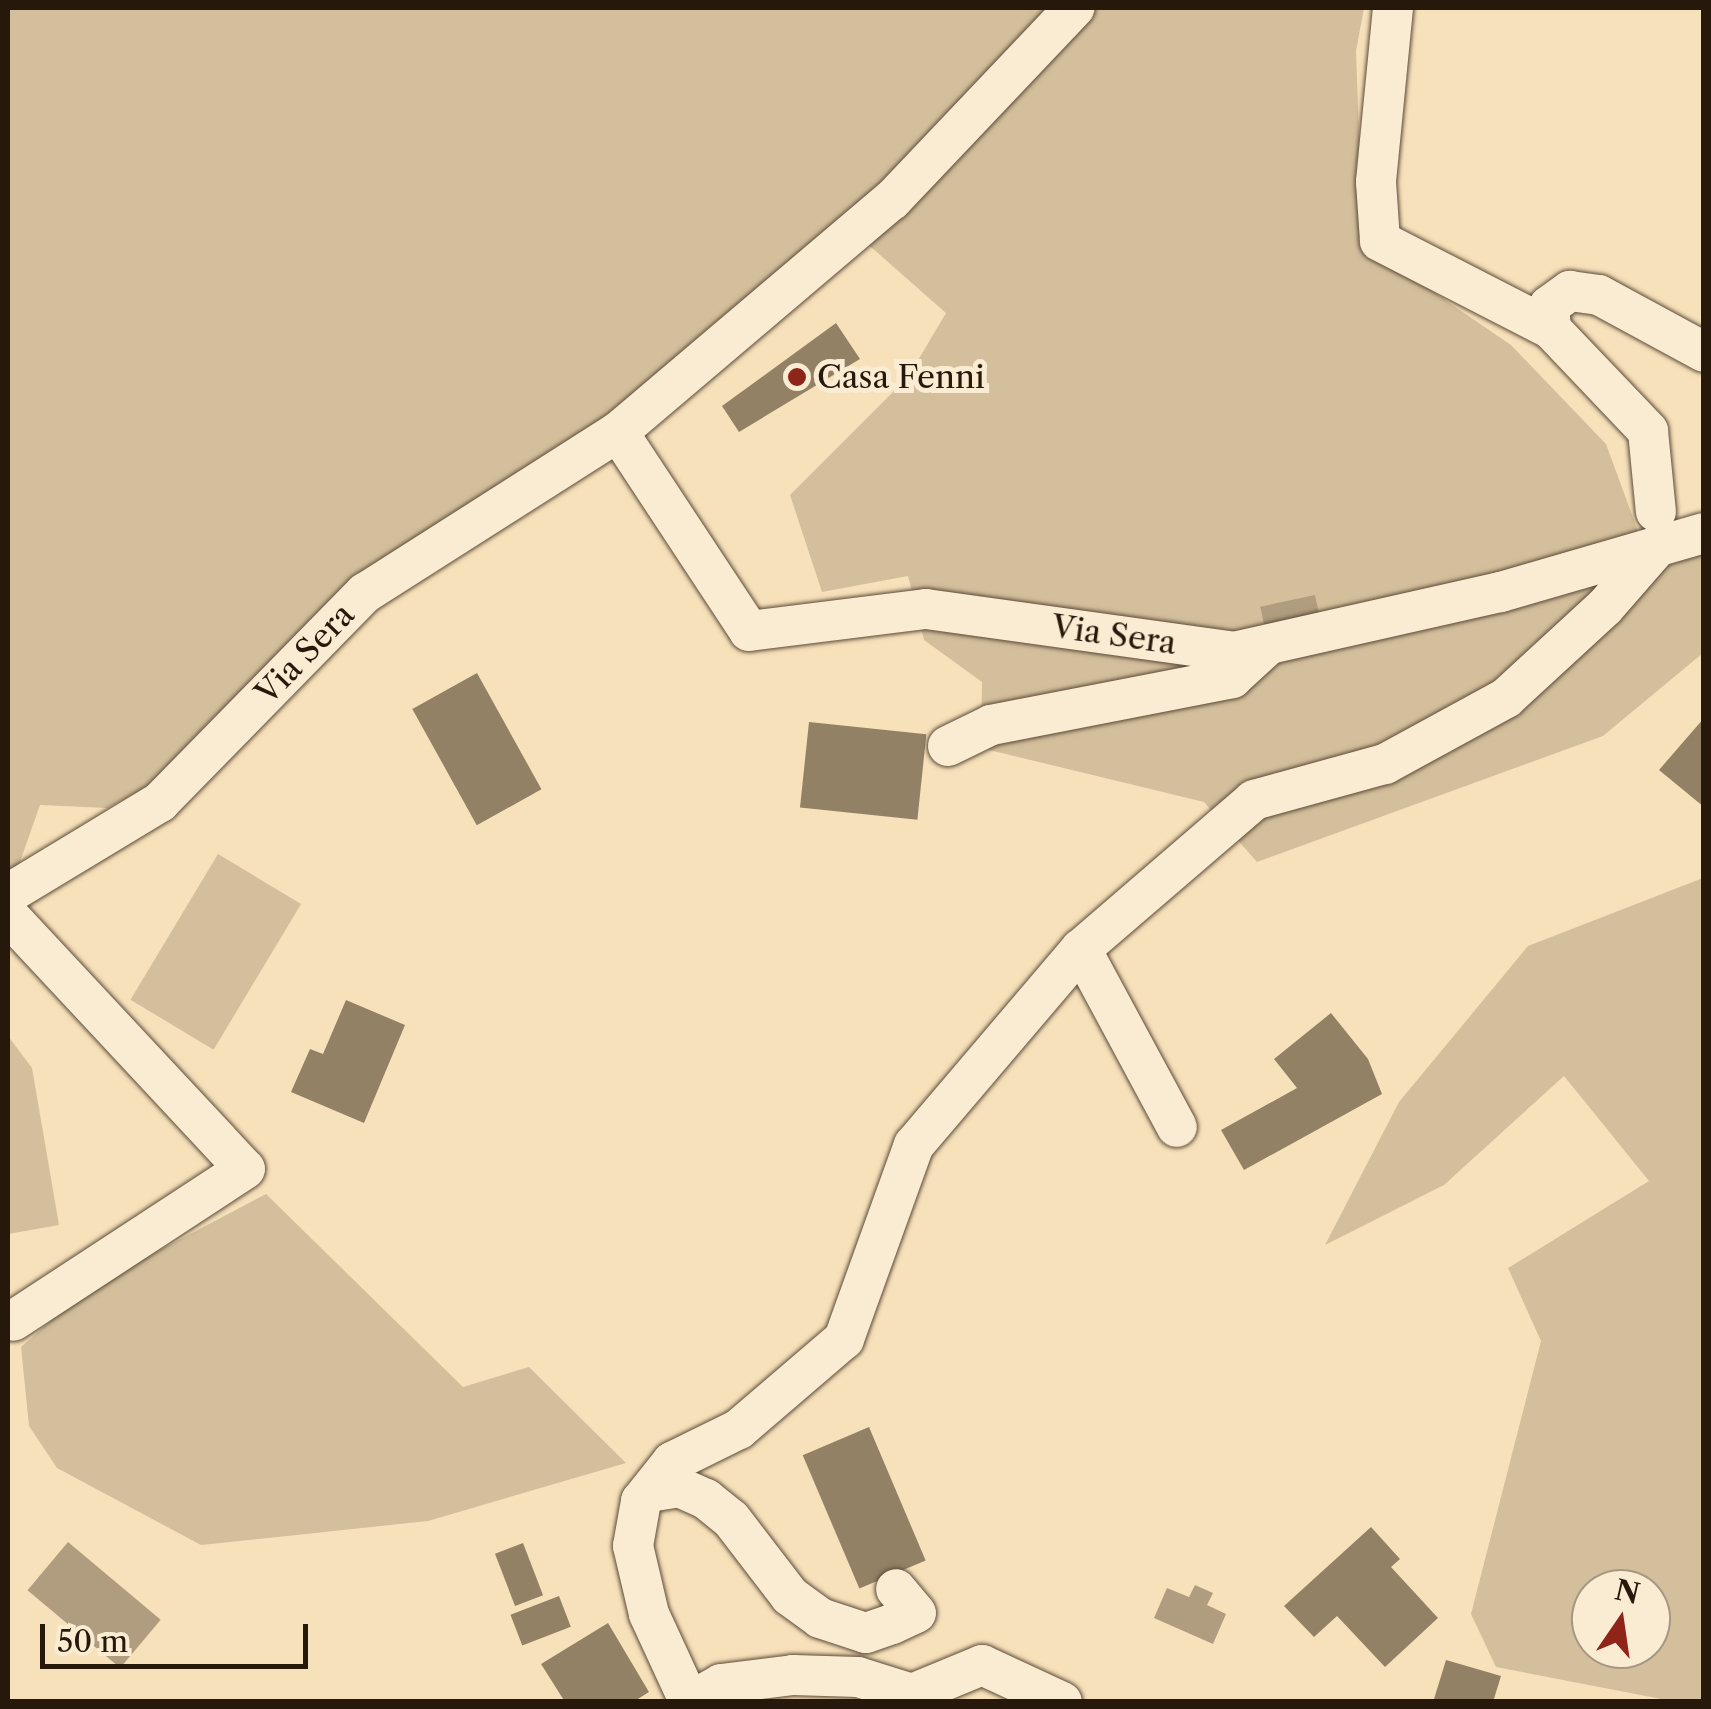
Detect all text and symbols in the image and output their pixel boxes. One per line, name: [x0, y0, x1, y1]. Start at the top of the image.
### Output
place label: Casa Fenni: [817, 358, 985, 396]
marker: Casa Fenni: [786, 366, 808, 388]
street label: Via Sera: [248, 596, 362, 712]
street label: Via Sera: [1049, 607, 1179, 663]
north arrow: [1571, 1569, 1671, 1669]
text: N: [1612, 1572, 1643, 1611]
scale bar: [45, 1604, 312, 1666]
text: 50 m: [57, 1623, 128, 1660]

